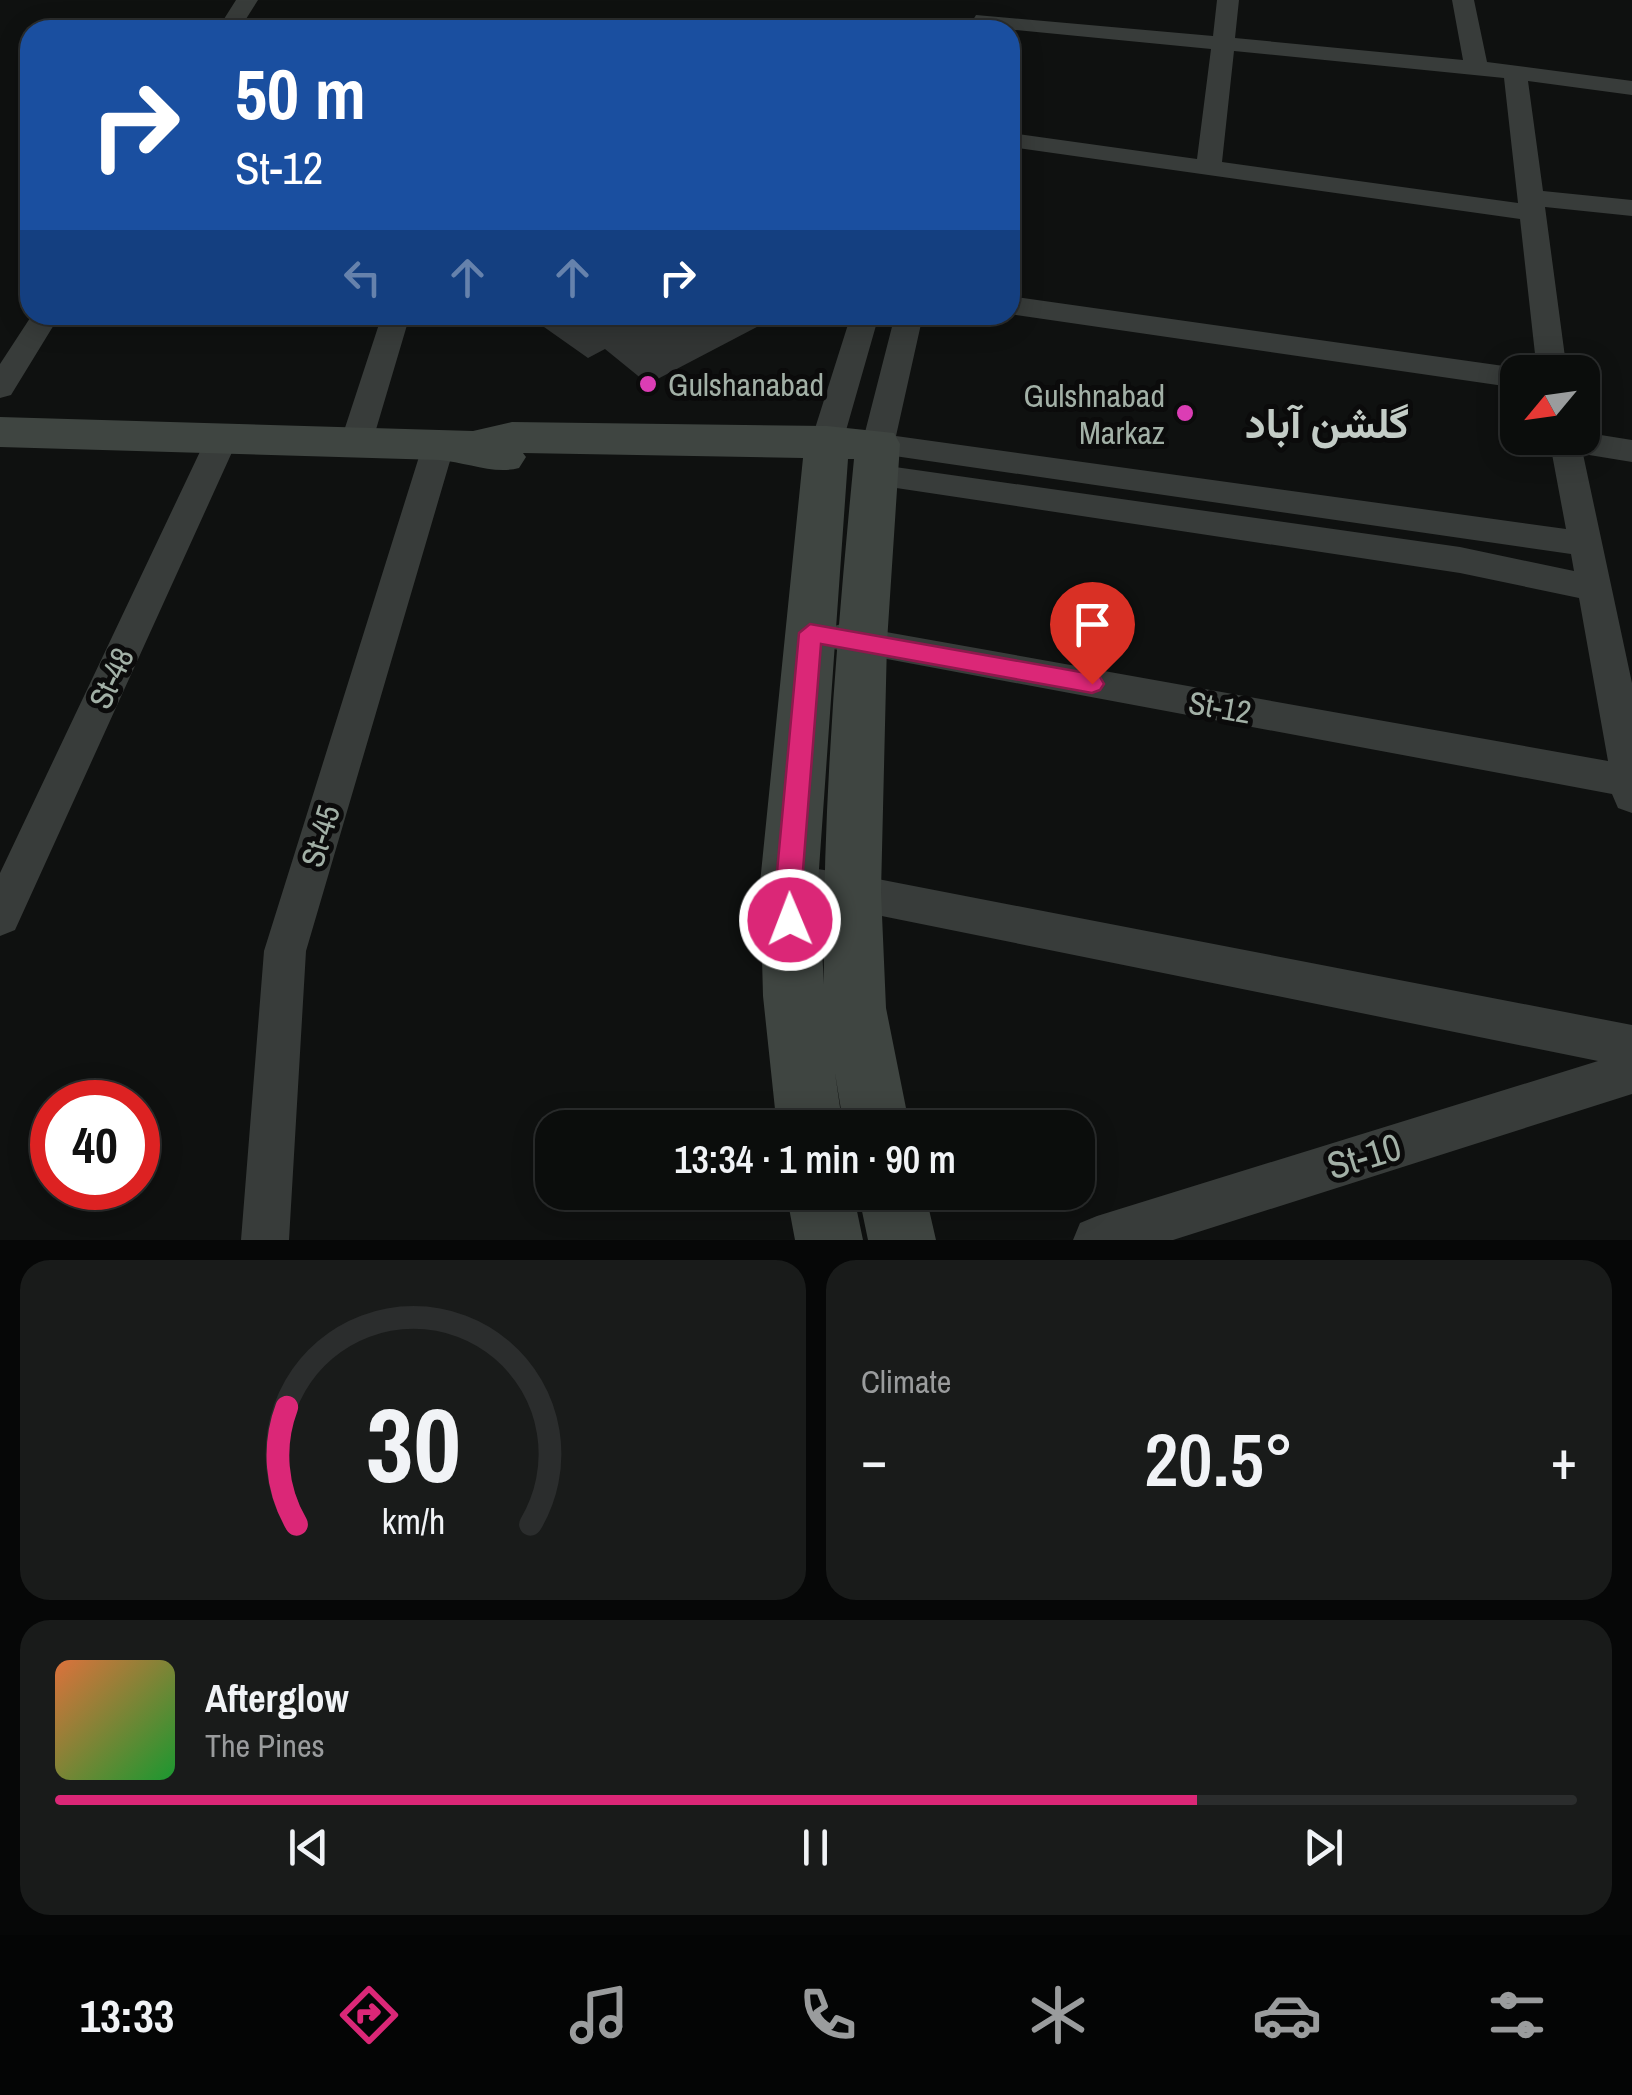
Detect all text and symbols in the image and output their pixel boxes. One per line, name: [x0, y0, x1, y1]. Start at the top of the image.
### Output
text: 50 m: [235, 47, 366, 141]
icon: right: [70, 60, 200, 190]
text: St-12: [235, 137, 323, 198]
icon: left: [335, 250, 390, 305]
icon: ahead: [440, 250, 495, 305]
icon: ahead: [545, 250, 600, 305]
icon: right: [650, 250, 705, 305]
north arrow: [1500, 355, 1600, 455]
map controls: [1500, 355, 1600, 455]
place label: Gulshanabad: [668, 363, 824, 406]
marker: Gulshanabad: [637, 373, 659, 395]
place label: Gulshnabad Markaz: [1023, 374, 1165, 454]
district label: گلشن آباد: [1245, 395, 1409, 451]
marker: Gulshnabad Markaz: [1174, 402, 1196, 424]
pin: [1050, 582, 1135, 685]
icon: arrive: [1065, 597, 1120, 652]
street label: St-48: [78, 640, 144, 716]
street label: St-12: [1185, 680, 1255, 734]
street label: St-45: [290, 800, 350, 872]
position arrow: [738, 868, 842, 972]
speed limit sign: 40: [30, 1080, 160, 1210]
street label: St-10: [1321, 1121, 1407, 1191]
text: 13:34 · 1 min · 90 m: [674, 1134, 956, 1185]
text: Climate: [861, 1360, 951, 1403]
text: 30: [366, 1374, 460, 1514]
text: 20.5°: [1144, 1408, 1294, 1509]
text: −: [861, 1422, 887, 1496]
text: +: [1551, 1422, 1577, 1496]
text: km/h: [381, 1497, 445, 1545]
text: Afterglow: [205, 1673, 349, 1724]
text: The Pines: [205, 1724, 325, 1767]
icon: previous: [281, 1820, 336, 1875]
icon: pause: [788, 1820, 843, 1875]
icon: next: [1296, 1820, 1351, 1875]
icon: directions: [334, 1980, 404, 2050]
icon: music: [564, 1980, 634, 2050]
icon: phone: [793, 1980, 863, 2050]
icon: climate: [1023, 1980, 1093, 2050]
icon: car: [1252, 1980, 1322, 2050]
icon: filters: [1482, 1980, 1552, 2050]
text: 13:33: [80, 1985, 174, 2046]

